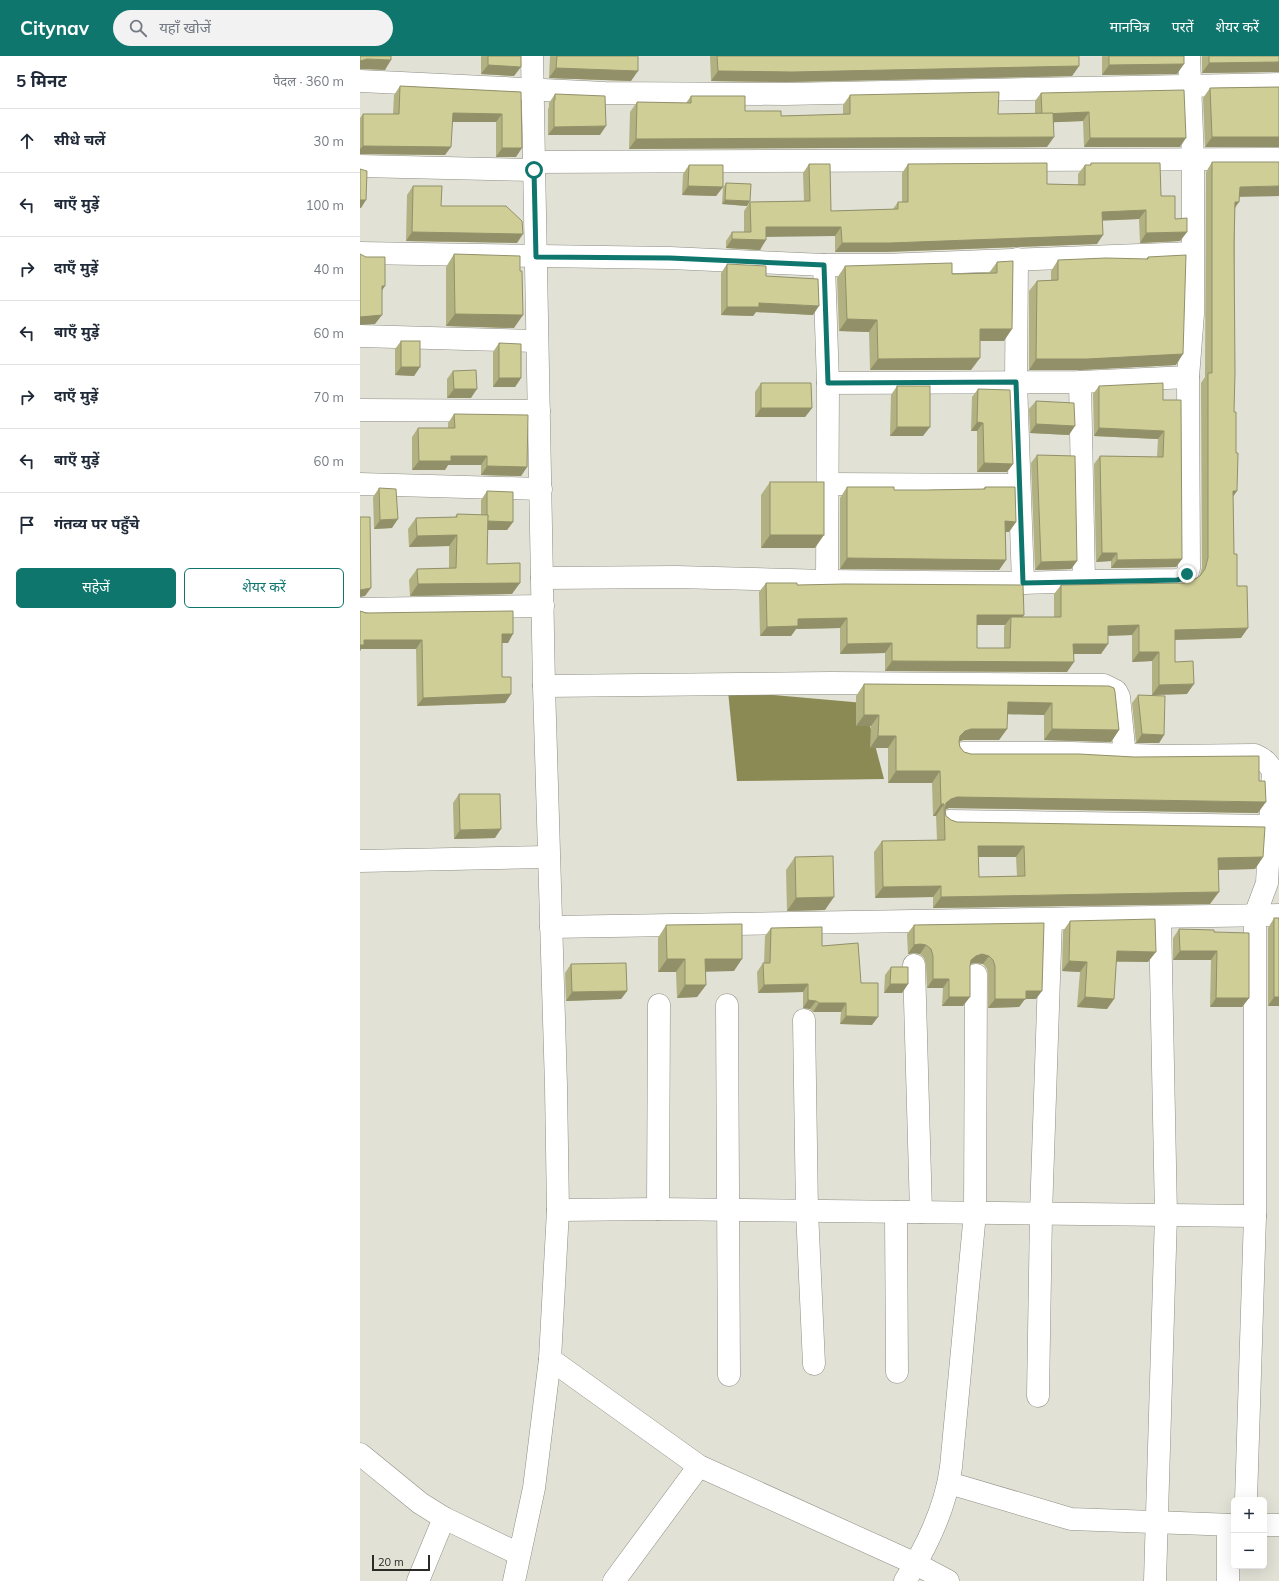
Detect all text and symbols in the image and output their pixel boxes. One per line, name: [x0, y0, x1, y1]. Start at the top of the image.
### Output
search box: [113, 10, 393, 46]
text: Citynav: [20, 16, 89, 40]
icon: search: [127, 17, 149, 39]
text: यहाँ खोजें: [159, 18, 211, 37]
text: मानचित्र: [1110, 18, 1150, 36]
text: परतें: [1172, 18, 1194, 36]
text: शेयर करें: [1216, 18, 1259, 36]
text: 5 मिनट: [16, 70, 67, 91]
text: पैदल · 360 m: [273, 73, 344, 89]
icon: ahead: [16, 130, 38, 152]
text: सीधे चलें: [54, 130, 105, 149]
text: 30 m: [314, 133, 344, 149]
route start: [525, 161, 543, 179]
icon: left: [16, 194, 38, 216]
text: बाएँ मुड़ें: [54, 194, 99, 213]
text: 100 m: [306, 197, 344, 213]
icon: right: [16, 258, 38, 280]
text: दाएँ मुड़ें: [54, 258, 98, 277]
text: 40 m: [314, 261, 344, 277]
icon: left: [16, 322, 38, 344]
text: बाएँ मुड़ें: [54, 322, 99, 341]
text: 60 m: [314, 325, 344, 341]
icon: right: [16, 386, 38, 408]
text: दाएँ मुड़ें: [54, 386, 98, 405]
text: 70 m: [314, 389, 344, 405]
icon: left: [16, 450, 38, 472]
text: बाएँ मुड़ें: [54, 450, 99, 469]
text: 60 m: [314, 453, 344, 469]
icon: arrive: [16, 514, 38, 536]
text: गंतव्य पर पहुँचे: [54, 514, 139, 533]
route end: [1178, 565, 1196, 583]
button: सहेजें: [16, 568, 176, 608]
button: शेयर करें: [184, 568, 344, 608]
map controls: [1231, 1497, 1267, 1569]
button: +: [1231, 1497, 1267, 1533]
button: −: [1231, 1533, 1267, 1569]
scale bar: [372, 1553, 430, 1572]
text: 20 m: [378, 1555, 404, 1569]

